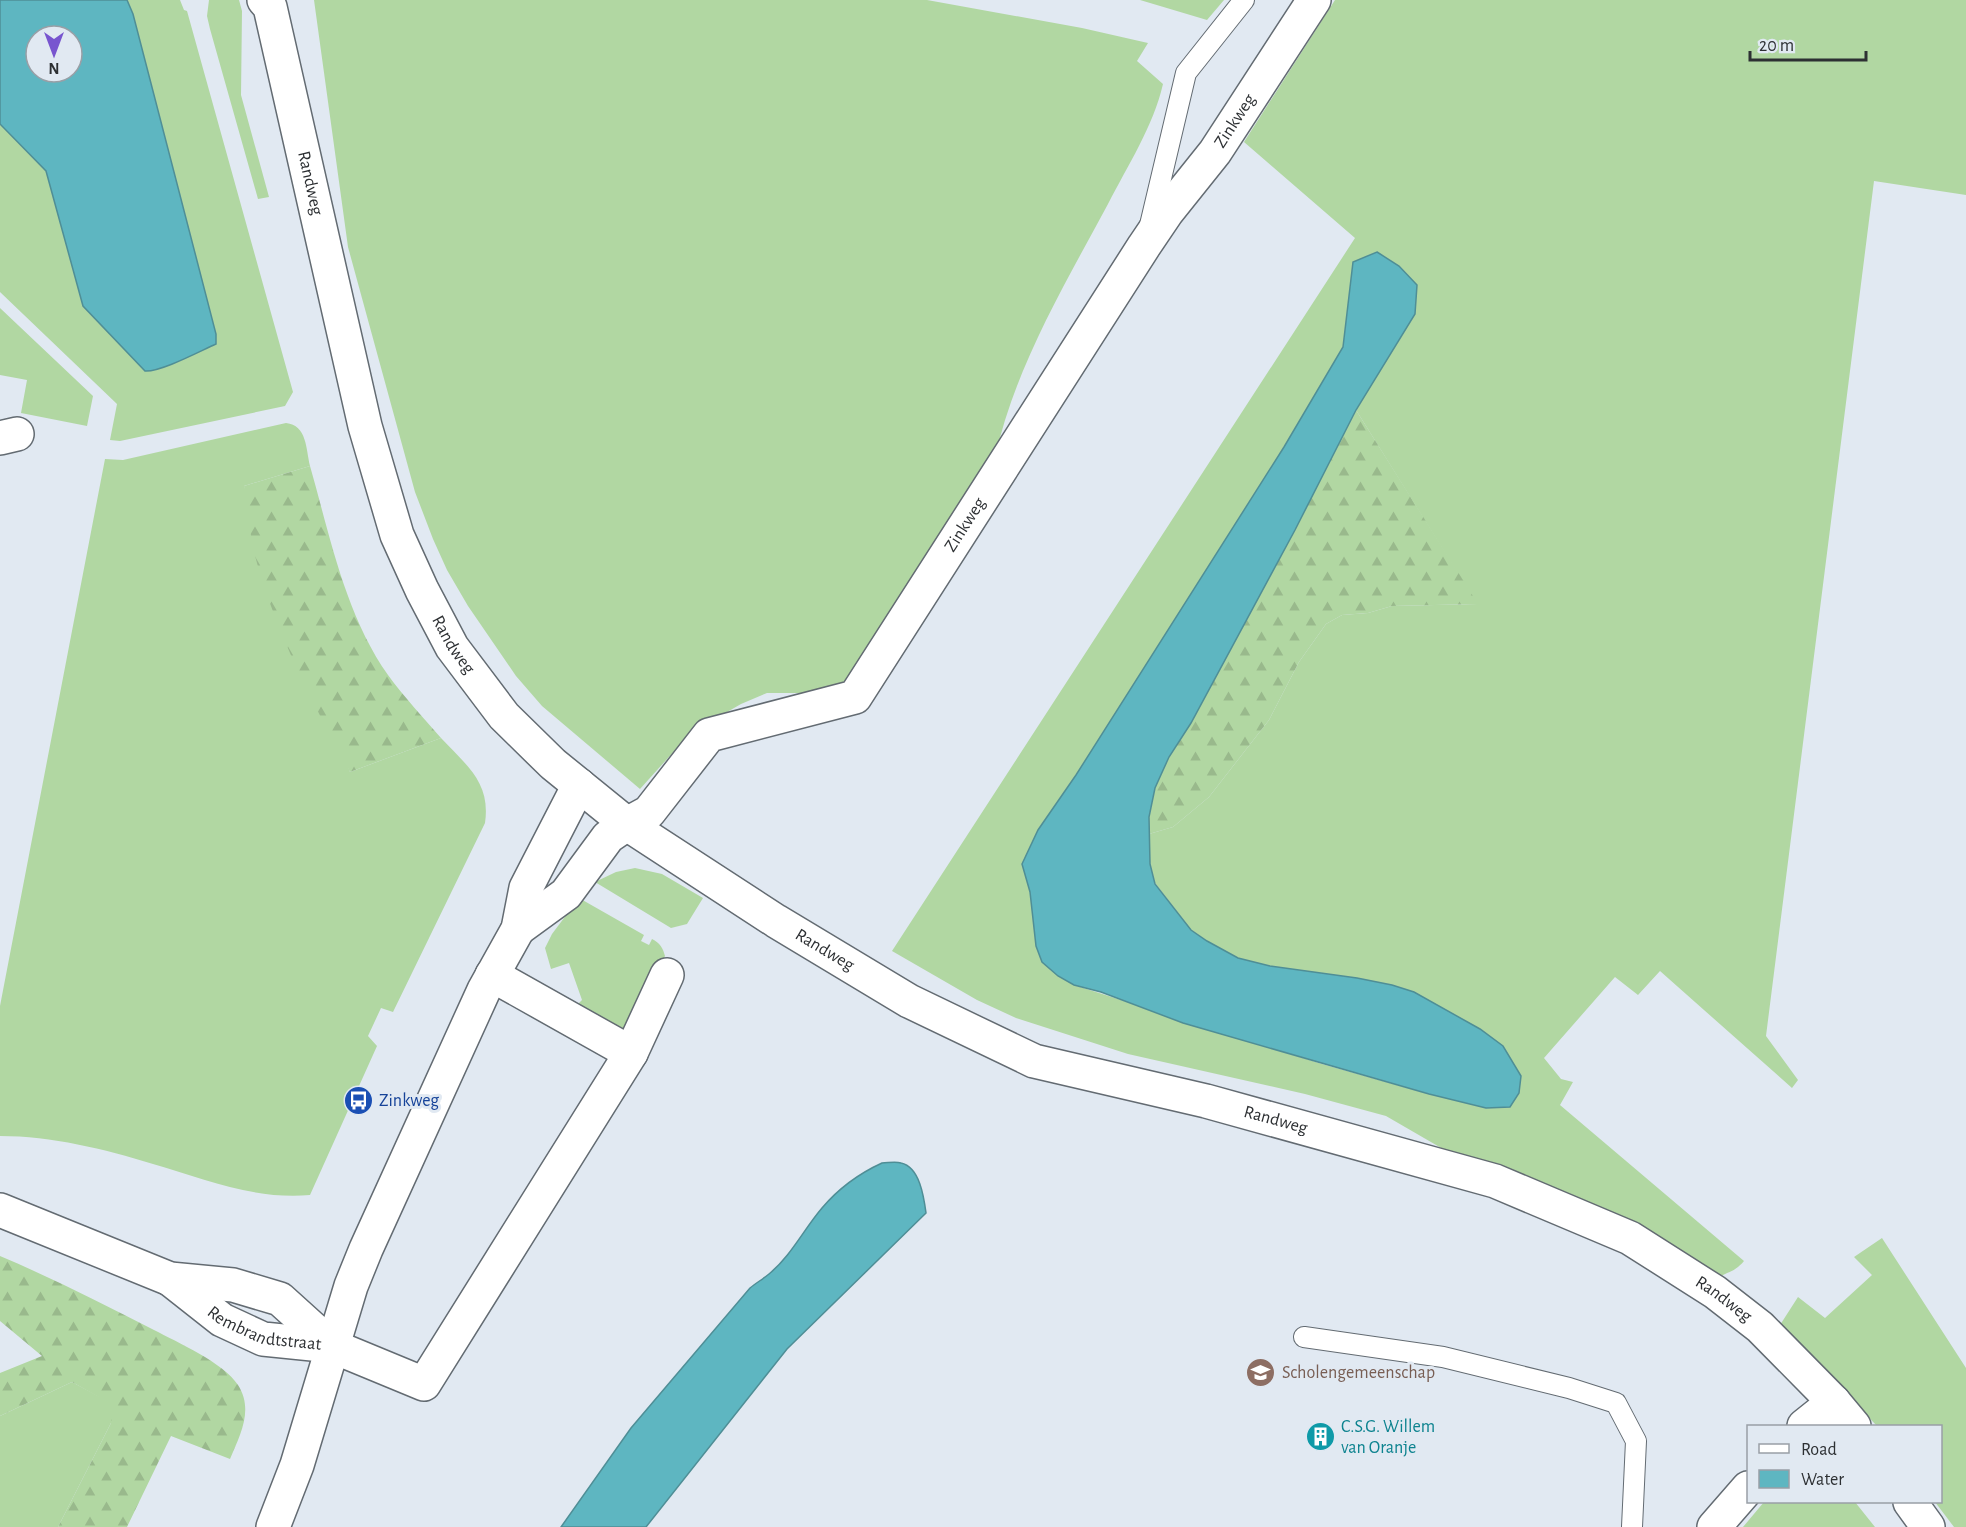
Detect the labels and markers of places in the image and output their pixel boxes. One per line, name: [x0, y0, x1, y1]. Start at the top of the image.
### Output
bus stop icon: Zinkweg: [342, 1085, 374, 1117]
place label: Zinkweg: [379, 1092, 439, 1110]
school or university icon: Scholengemeenschap: [1245, 1357, 1277, 1389]
place label: Scholengemeenschap: [1282, 1364, 1435, 1382]
place label: C.S.G. Willem van Oranje: [1341, 1418, 1435, 1457]
building icon: C.S.G. Willem van Oranje: [1304, 1421, 1336, 1453]

